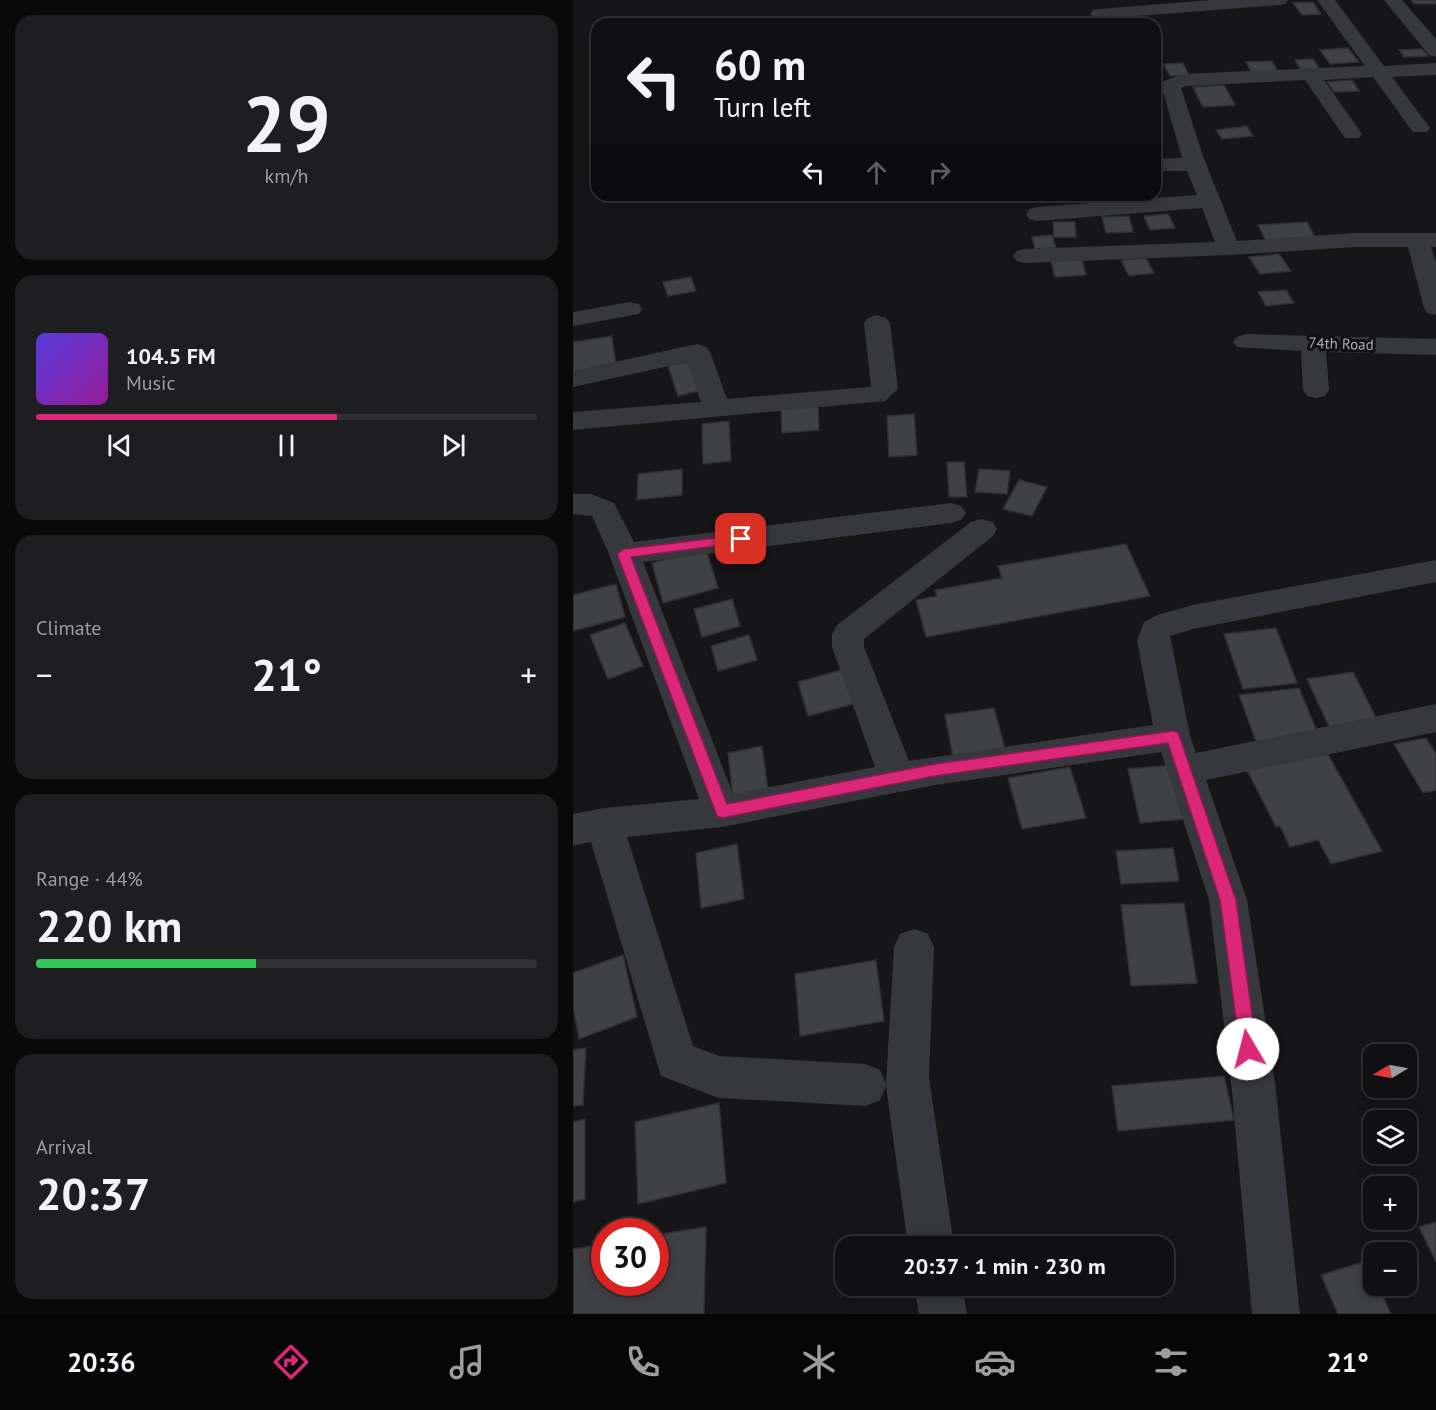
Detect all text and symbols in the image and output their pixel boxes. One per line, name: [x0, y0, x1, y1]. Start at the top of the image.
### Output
text: 60 m: [714, 37, 806, 92]
icon: left: [615, 42, 693, 120]
text: 29: [242, 73, 331, 174]
text: Turn left: [714, 90, 811, 124]
icon: left: [797, 156, 830, 189]
icon: ahead: [860, 156, 893, 189]
icon: right: [923, 156, 956, 189]
text: km/h: [265, 163, 308, 189]
street label: 74th Road: [1308, 333, 1374, 354]
text: 104.5 FM: [126, 342, 216, 370]
text: Music: [126, 370, 175, 396]
icon: previous: [103, 429, 136, 462]
icon: pause: [270, 429, 303, 462]
icon: next: [437, 429, 470, 462]
pin: [715, 513, 766, 564]
icon: arrive: [724, 522, 757, 555]
text: Climate: [36, 615, 102, 641]
text: 21°: [251, 645, 322, 703]
text: −: [36, 653, 53, 696]
text: +: [520, 653, 537, 696]
text: Range · 44%: [36, 866, 143, 892]
text: 220 km: [36, 896, 182, 954]
position arrow: [1216, 1017, 1280, 1081]
north arrow: [1363, 1044, 1417, 1098]
map controls: [1363, 1044, 1417, 1296]
button: layers: [1363, 1110, 1417, 1164]
text: Arrival: [36, 1134, 92, 1160]
text: 20:37: [36, 1164, 150, 1222]
button: +: [1363, 1176, 1417, 1230]
speed limit sign: 30: [591, 1218, 669, 1296]
button: −: [1363, 1242, 1417, 1296]
text: 20:37 · 1 min · 230 m: [903, 1252, 1106, 1280]
icon: directions: [270, 1341, 312, 1383]
icon: music: [446, 1341, 488, 1383]
icon: phone: [622, 1341, 664, 1383]
icon: climate: [798, 1341, 840, 1383]
icon: car: [974, 1341, 1016, 1383]
icon: filters: [1150, 1341, 1192, 1383]
text: 20:36: [67, 1345, 136, 1379]
text: 21°: [1326, 1345, 1369, 1379]

